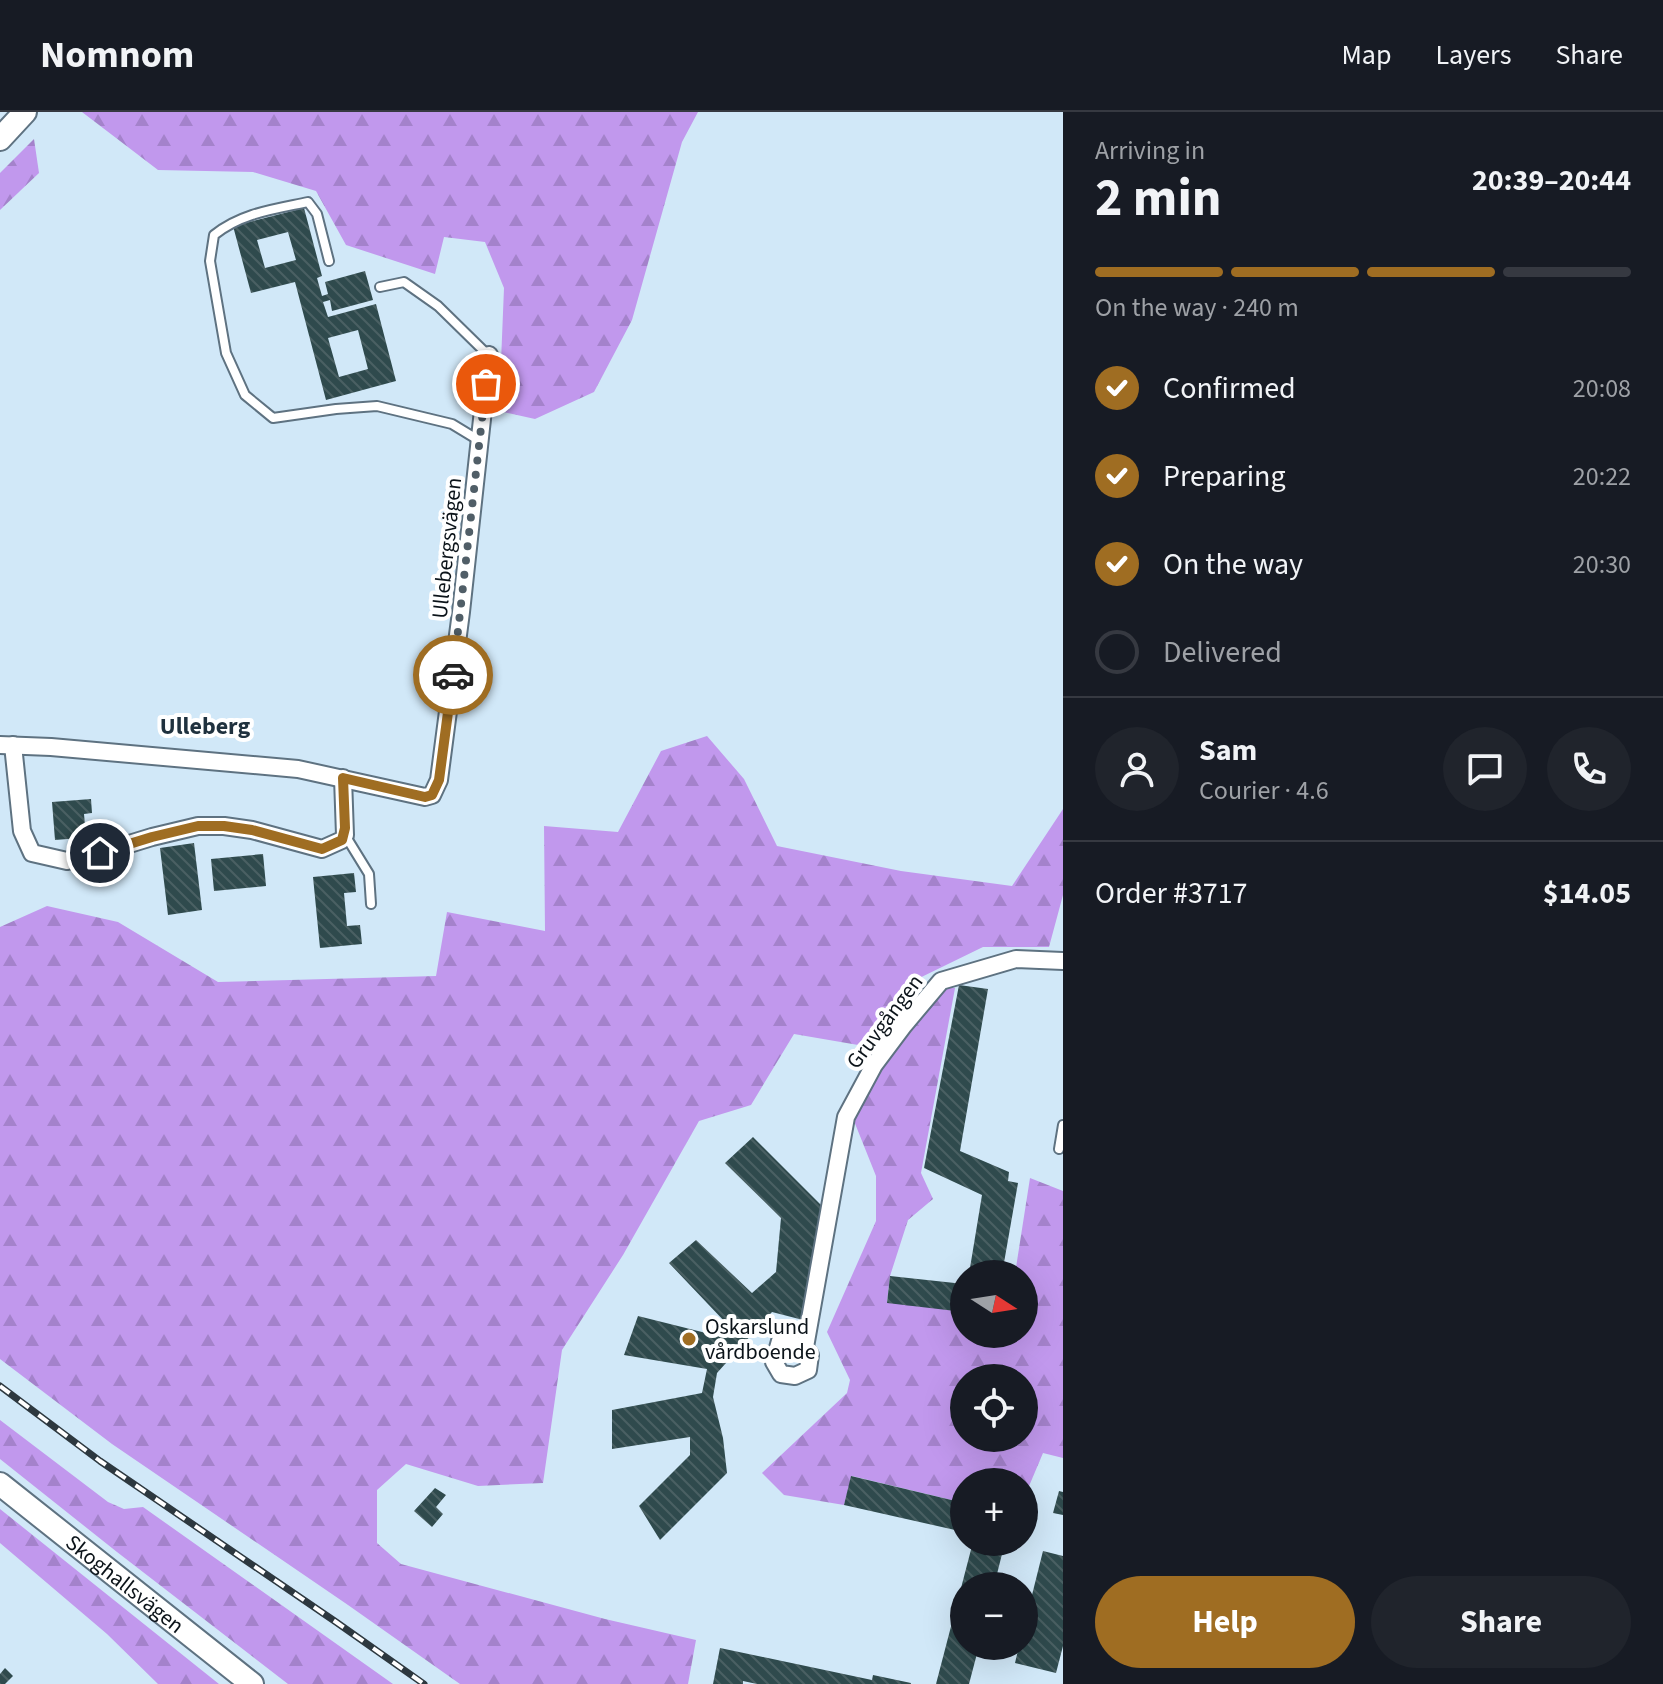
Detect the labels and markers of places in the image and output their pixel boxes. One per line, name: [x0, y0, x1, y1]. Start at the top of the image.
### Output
pin: [452, 350, 520, 418]
pin: [66, 819, 134, 887]
place label: Oskarslund vårdboende: [705, 1311, 816, 1368]
marker: Oskarslund vårdboende: [680, 1330, 698, 1348]

